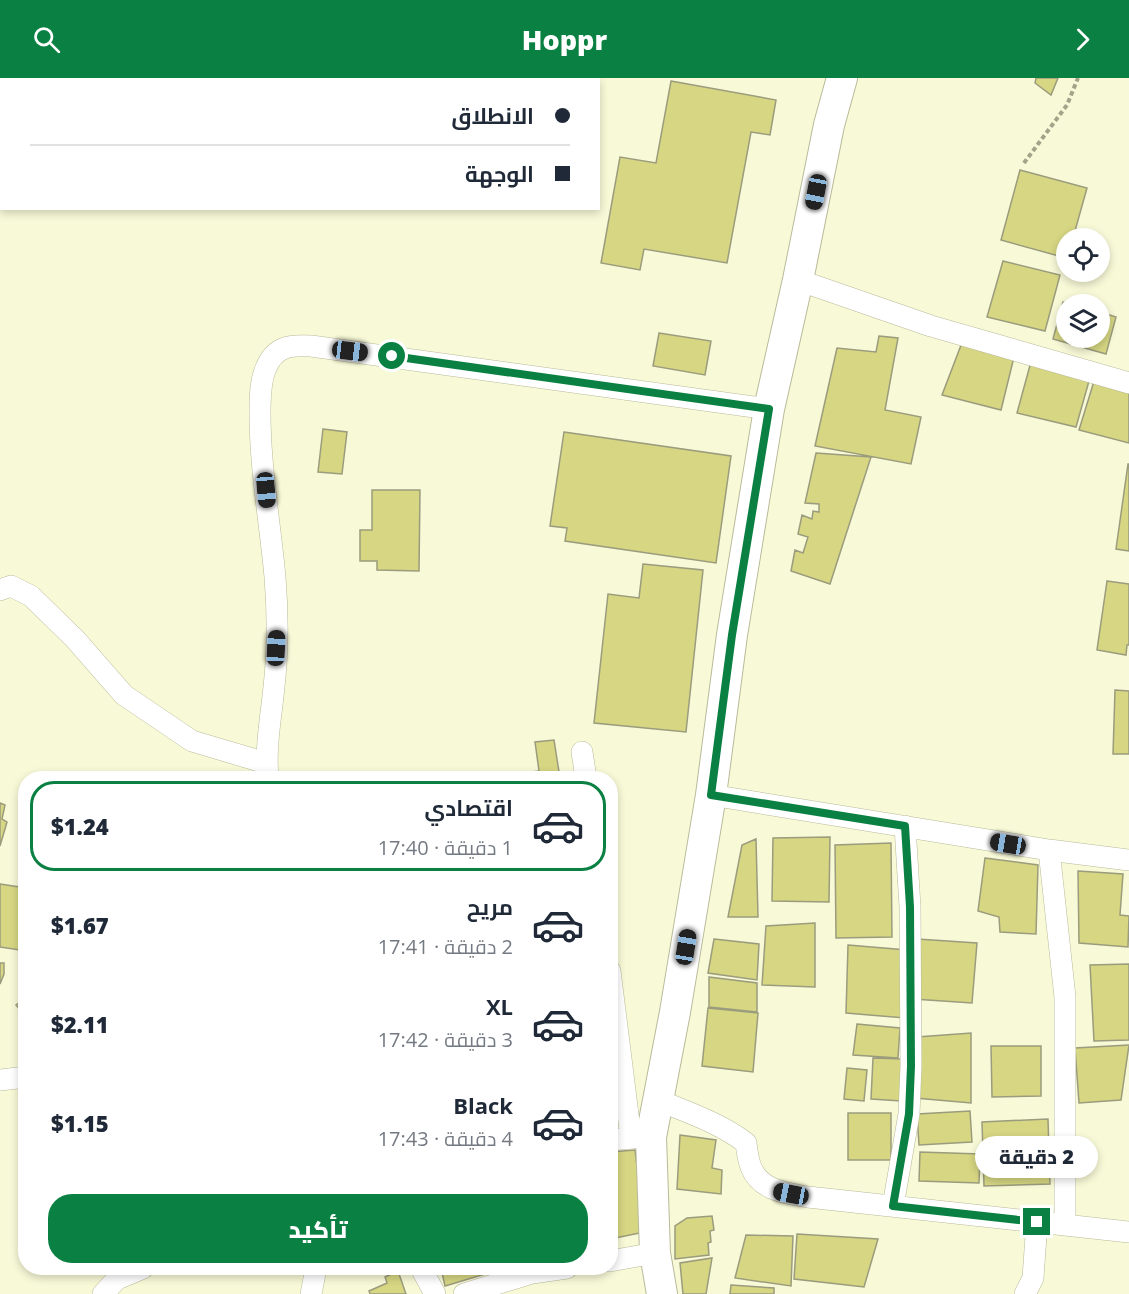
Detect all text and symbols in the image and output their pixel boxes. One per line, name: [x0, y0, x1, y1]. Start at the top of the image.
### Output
text: Hoppr: [522, 21, 607, 58]
icon: search: [30, 23, 63, 56]
icon: forward: [1066, 23, 1099, 56]
text: الانطلاق: [451, 100, 534, 130]
text: الوجهة: [465, 158, 534, 188]
car: [804, 173, 828, 211]
map controls: [1056, 228, 1110, 348]
button: locate: [1056, 228, 1110, 282]
button: layers: [1056, 294, 1110, 348]
car: [331, 340, 369, 362]
route start: [378, 342, 405, 369]
car: [255, 471, 277, 509]
car: [266, 630, 286, 666]
text: اقتصادي: [424, 792, 513, 822]
icon: car: [531, 799, 585, 853]
text: $1.24: [51, 811, 109, 841]
car: [989, 832, 1027, 856]
text: 1 دقيقة · 17:40: [378, 834, 513, 861]
text: مريح: [467, 891, 513, 921]
icon: car: [531, 898, 585, 952]
text: $1.67: [51, 910, 109, 940]
car: [674, 928, 698, 966]
text: 2 دقيقة · 17:41: [378, 933, 513, 960]
text: XL: [486, 991, 513, 1021]
icon: car: [531, 997, 585, 1051]
text: $2.11: [51, 1009, 109, 1039]
text: 3 دقيقة · 17:42: [378, 1026, 513, 1053]
text: Black: [453, 1090, 513, 1120]
icon: car: [531, 1096, 585, 1150]
text: $1.15: [51, 1108, 109, 1138]
text: 4 دقيقة · 17:43: [378, 1125, 513, 1152]
callout: 2 دقيقة: [976, 1135, 1098, 1177]
text: 2 دقيقة: [999, 1143, 1074, 1170]
car: [772, 1182, 810, 1206]
button: تأكيد: [48, 1194, 588, 1263]
route end: [1023, 1208, 1050, 1235]

